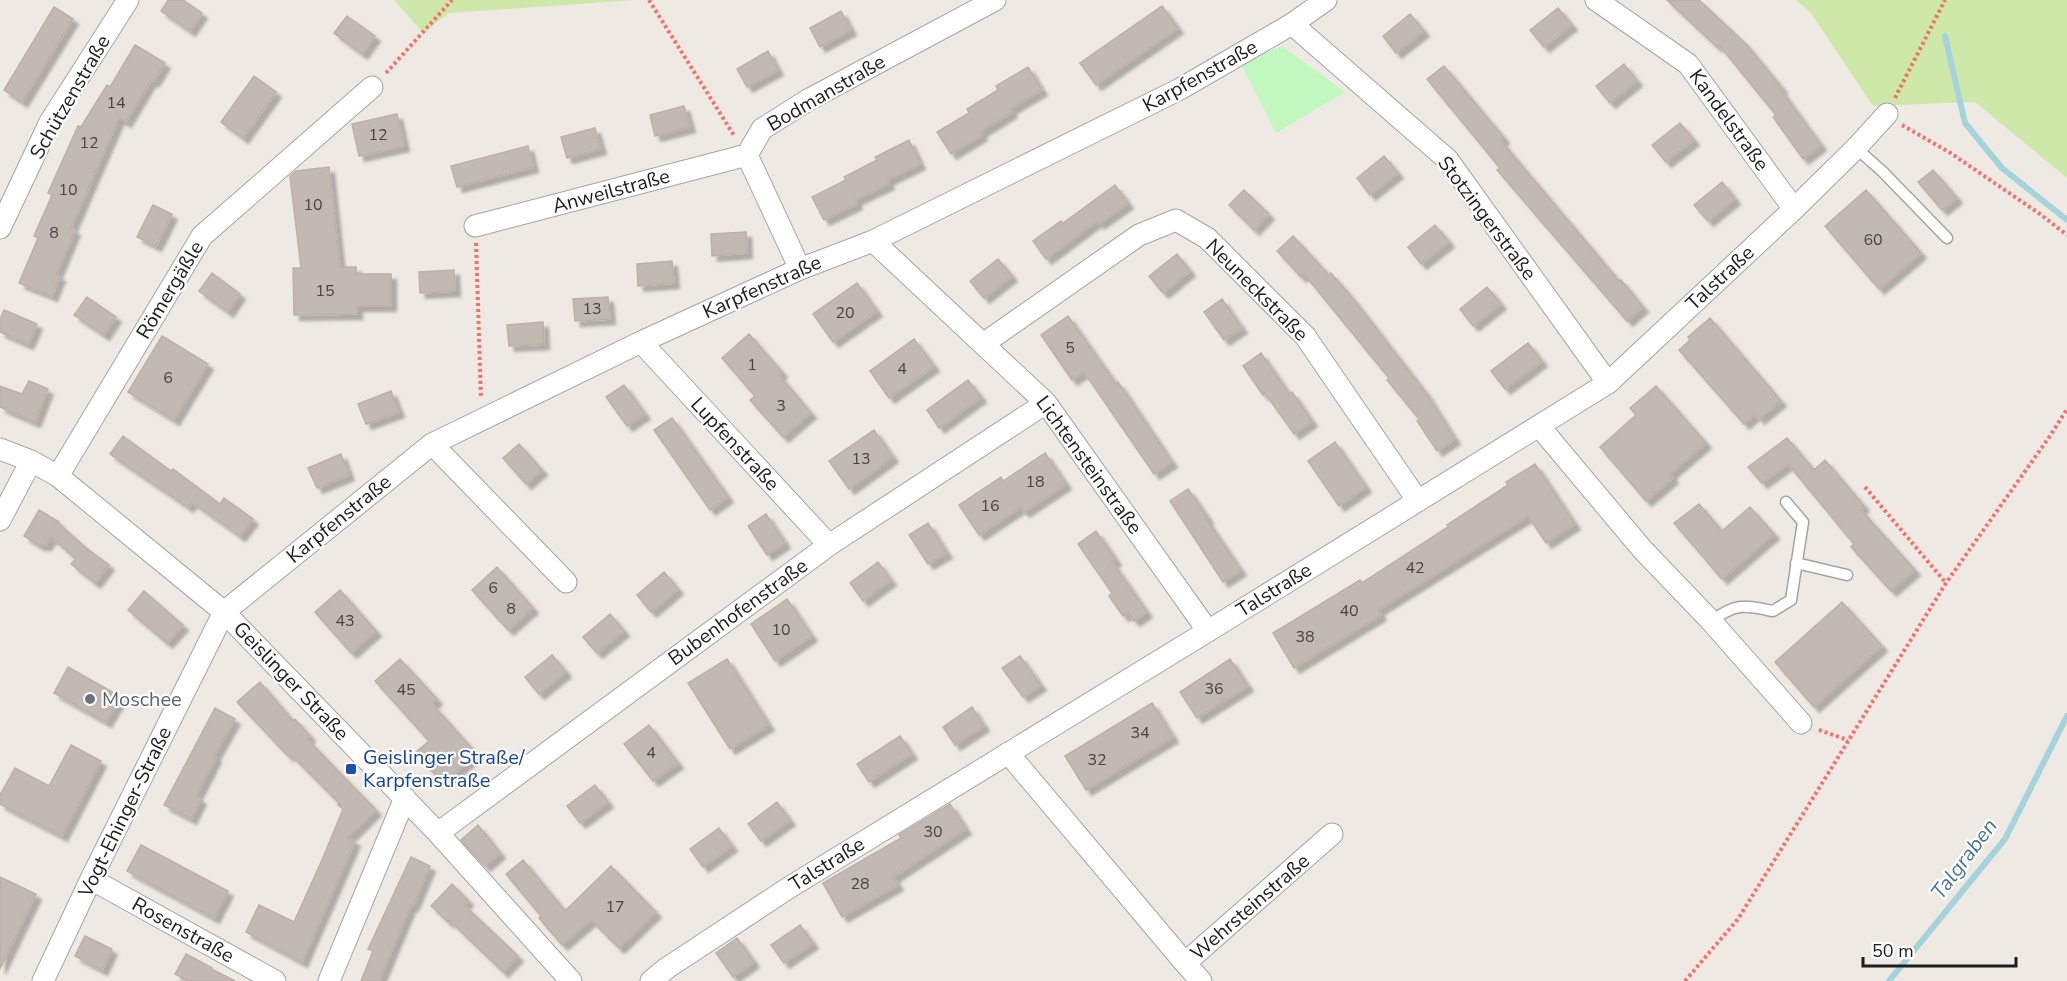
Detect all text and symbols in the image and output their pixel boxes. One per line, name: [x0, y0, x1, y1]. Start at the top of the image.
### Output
street label: Schützenstraße: [23, 30, 117, 164]
street label: Karpfenstraße: [1138, 33, 1262, 119]
street label: Bodmanstraße: [762, 48, 890, 138]
street label: Kandelstraße: [1683, 64, 1775, 176]
house number: 14: [106, 92, 126, 114]
house number: 12: [368, 124, 388, 146]
house number: 12: [79, 132, 99, 154]
street label: Stotzingerstraße: [1431, 150, 1543, 286]
street label: Anweilstraße: [549, 162, 673, 220]
house number: 10: [58, 179, 78, 201]
house number: 10: [303, 194, 323, 216]
house number: 8: [49, 222, 59, 244]
house number: 60: [1863, 229, 1883, 251]
street label: Neuneckstraße: [1200, 233, 1314, 347]
street label: Römergäßle: [130, 236, 210, 344]
street label: Talstraße: [1680, 239, 1760, 317]
street label: Karpfenstraße: [698, 249, 826, 325]
house number: 15: [315, 280, 335, 302]
house number: 13: [582, 298, 602, 320]
house number: 20: [835, 302, 855, 324]
house number: 5: [1065, 337, 1075, 359]
house number: 1: [747, 354, 757, 376]
house number: 4: [897, 358, 907, 380]
house number: 6: [163, 367, 173, 389]
street label: Lichtensteinstraße: [1030, 390, 1148, 540]
street label: Lupfenstraße: [685, 391, 785, 497]
house number: 3: [776, 395, 786, 417]
house number: 13: [851, 448, 871, 470]
street label: Karpfenstraße: [281, 468, 397, 570]
house number: 18: [1025, 471, 1045, 493]
house number: 16: [980, 495, 1000, 517]
street label: Bubenhofenstraße: [663, 552, 813, 672]
street label: Talstraße: [1231, 556, 1317, 624]
house number: 42: [1405, 557, 1425, 579]
house number: 6: [488, 577, 498, 599]
house number: 8: [506, 598, 516, 620]
house number: 40: [1339, 600, 1359, 622]
house number: 43: [335, 610, 355, 632]
street label: Geislinger Straße: [227, 616, 355, 746]
house number: 10: [771, 619, 791, 641]
house number: 38: [1295, 626, 1315, 648]
house number: 36: [1204, 678, 1224, 700]
house number: 45: [396, 679, 416, 701]
place label: Moschee: [102, 686, 182, 713]
marker: Moschee: [83, 692, 97, 706]
street label: Vogt-Ehinger-Straße: [71, 722, 178, 903]
house number: 34: [1130, 722, 1150, 744]
house number: 4: [646, 742, 656, 764]
place label: Geislinger Straße/ Karpfenstraße: [363, 744, 526, 794]
house number: 32: [1087, 749, 1107, 771]
marker: Geislinger Straße/ Karpfenstraße: [344, 762, 358, 776]
water label: Talgraben: [1924, 813, 2004, 905]
house number: 30: [923, 821, 943, 843]
street label: Talstraße: [784, 830, 870, 898]
street label: Wehrsteinstraße: [1185, 848, 1315, 966]
house number: 28: [850, 873, 870, 895]
street label: Rosenstraße: [127, 891, 239, 969]
house number: 17: [605, 896, 625, 918]
scale bar: [1863, 930, 2016, 968]
text: 50 m: [1872, 939, 1914, 963]

